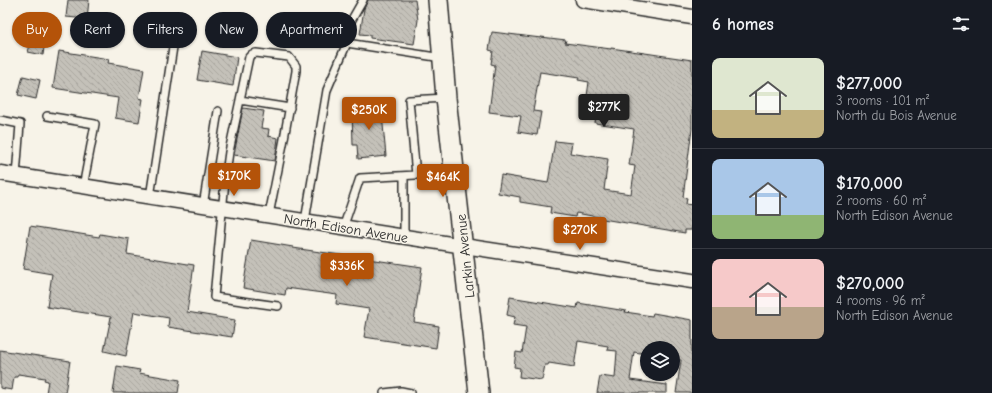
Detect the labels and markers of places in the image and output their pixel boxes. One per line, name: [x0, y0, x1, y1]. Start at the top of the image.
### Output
pin: $277K: [576, 94, 632, 128]
pin: $250K: [341, 97, 397, 131]
pin: $170K: [206, 163, 262, 197]
pin: $464K: [415, 164, 471, 198]
pin: $270K: [552, 217, 608, 251]
pin: $336K: [319, 253, 375, 287]

